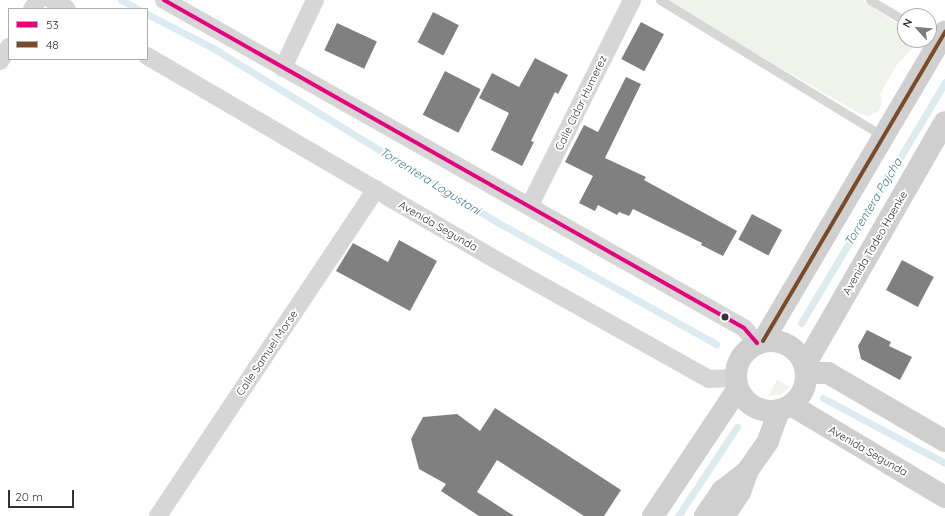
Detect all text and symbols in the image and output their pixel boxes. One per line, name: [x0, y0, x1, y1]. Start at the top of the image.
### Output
legend: [8, 8, 148, 60]
north arrow: [897, 8, 937, 48]
text: N: [899, 16, 915, 30]
text: 53: [46, 17, 59, 32]
text: 48: [46, 37, 59, 52]
street label: Calle Cidar Humerez: [552, 53, 610, 153]
water label: Torrentera Logustani: [377, 144, 483, 218]
water label: Torrentera Pajcha: [841, 156, 905, 248]
street label: Avenida Tadeo Haenke: [840, 189, 910, 297]
street label: Avenida Segunda: [396, 198, 480, 254]
street label: Calle Samuel Morse: [233, 308, 301, 398]
unlabelled marker: [720, 312, 730, 322]
street label: Avenida Segunda: [826, 423, 910, 479]
scale bar: [10, 482, 76, 508]
text: 20 m: [15, 489, 43, 504]

